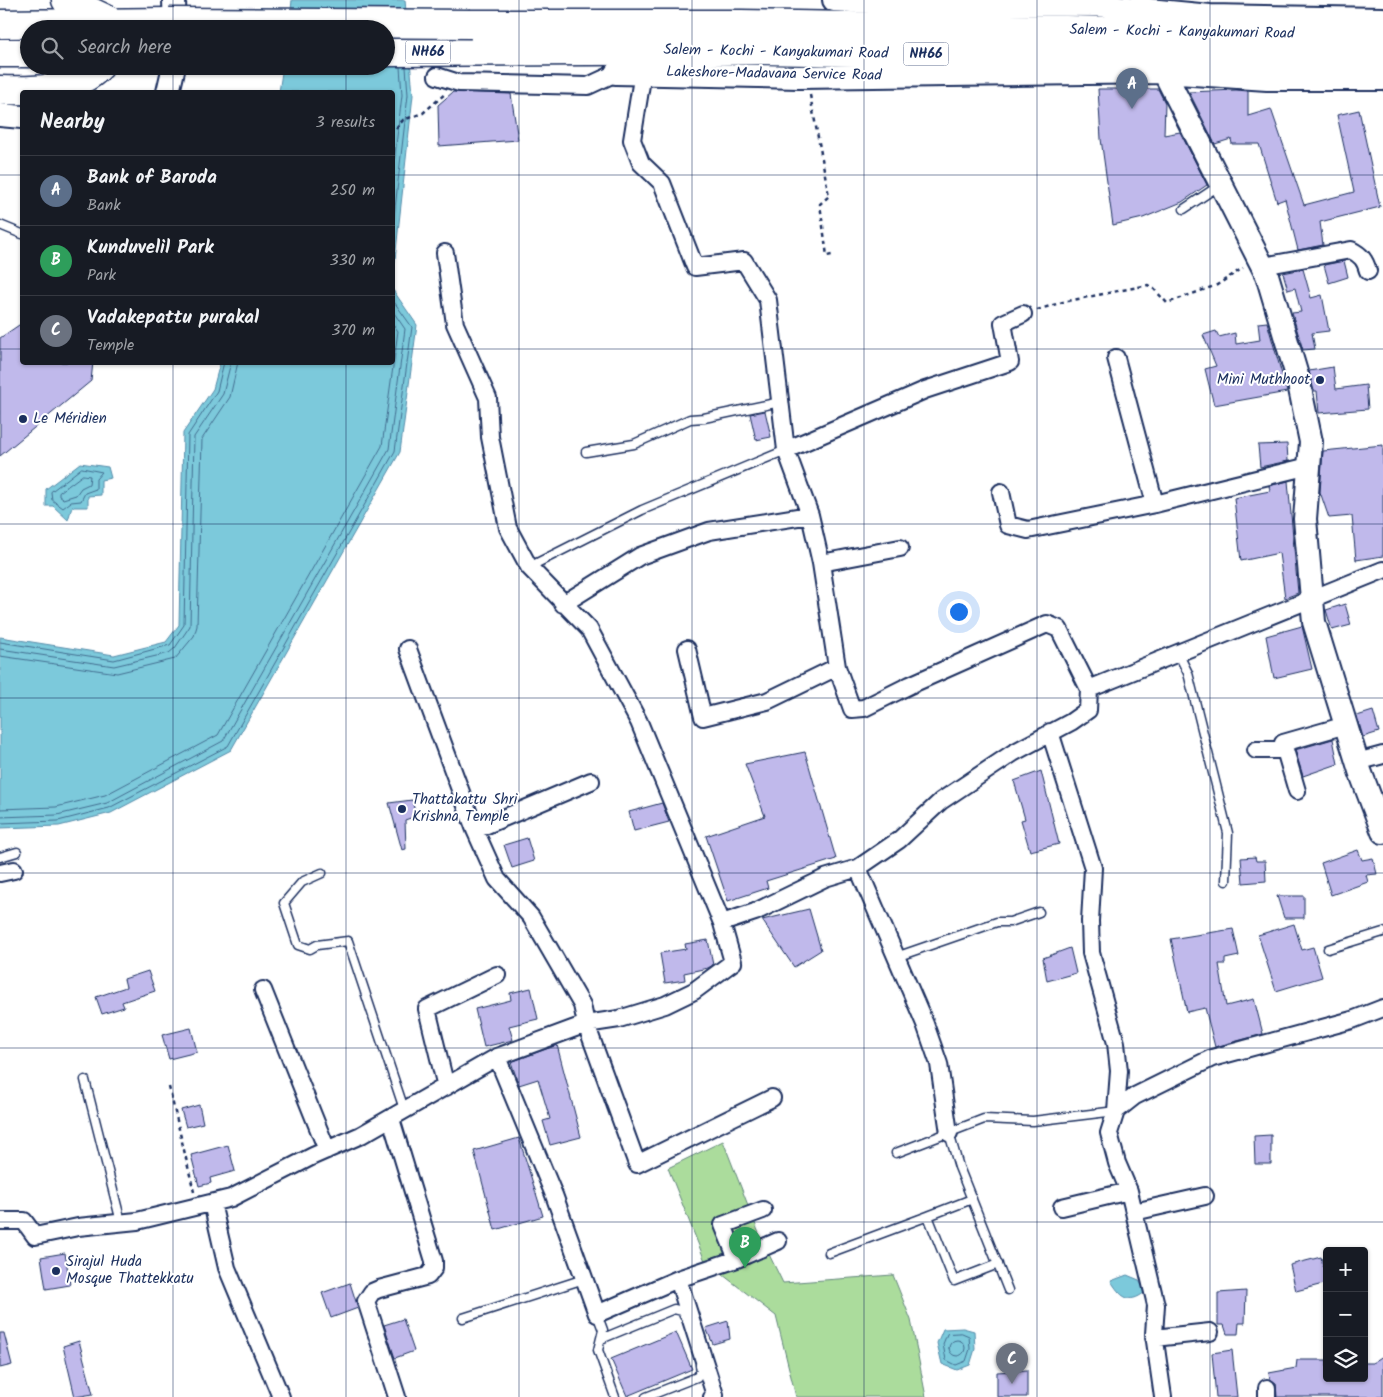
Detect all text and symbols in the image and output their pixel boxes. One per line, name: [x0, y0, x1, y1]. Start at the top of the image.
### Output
street label: Salem - Kochi - Kanyakumari Road: [1069, 18, 1295, 46]
search box: [20, 20, 395, 75]
text: Search here: [78, 33, 172, 63]
icon: search: [38, 34, 66, 62]
street label: Salem - Kochi - Kanyakumari Road: [663, 38, 889, 66]
road number: NH66: [406, 41, 450, 64]
road number: NH66: [904, 42, 948, 66]
street label: Lakeshore-Madavana Service Road: [666, 60, 883, 88]
pin: A: [1116, 68, 1148, 109]
text: Nearby: [40, 106, 105, 139]
text: 3 results: [316, 110, 375, 135]
text: Bank of Baroda: [87, 163, 217, 193]
text: A: [51, 178, 61, 203]
text: 250 m: [330, 178, 375, 203]
text: Bank: [87, 193, 121, 218]
text: Kunduvelil Park: [87, 233, 214, 263]
text: B: [51, 248, 61, 273]
text: 330 m: [330, 248, 375, 273]
text: Park: [87, 263, 116, 288]
text: Vadakepattu purakal: [87, 303, 259, 333]
text: C: [51, 318, 61, 343]
text: 370 m: [331, 318, 375, 343]
text: Temple: [87, 333, 134, 358]
place label: Mini Muthhoot: [1217, 368, 1310, 392]
marker: Mini Muthhoot: [1314, 374, 1326, 386]
place label: Le Méridien: [33, 407, 107, 431]
marker: Le Méridien: [17, 413, 29, 425]
your location: [946, 599, 972, 625]
place label: Thattakattu Shri Krishna Temple: [412, 788, 519, 829]
marker: Thattakattu Shri Krishna Temple: [396, 803, 408, 815]
pin: B: [729, 1227, 761, 1268]
map controls: [1323, 1247, 1368, 1382]
button: +: [1323, 1247, 1368, 1292]
place label: Sirajul Huda Mosque Thattekkatu: [66, 1250, 194, 1291]
marker: Sirajul Huda Mosque Thattekkatu: [50, 1265, 62, 1277]
button: −: [1323, 1292, 1368, 1337]
button: layers: [1323, 1337, 1368, 1382]
pin: C: [996, 1343, 1028, 1384]

